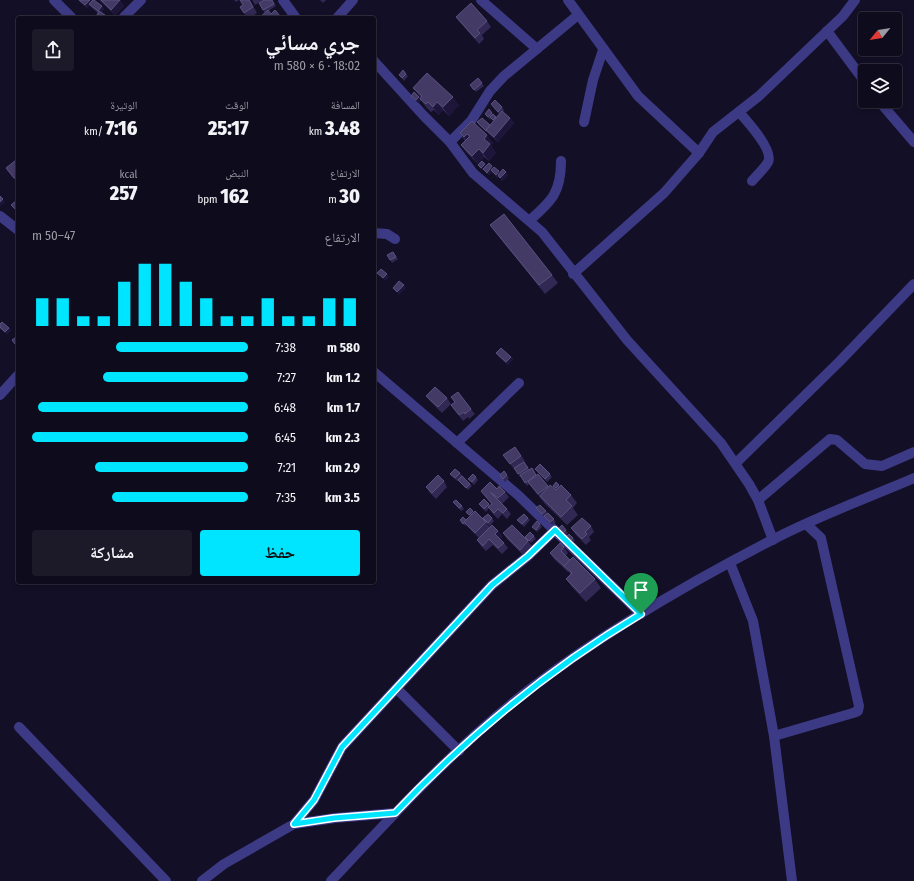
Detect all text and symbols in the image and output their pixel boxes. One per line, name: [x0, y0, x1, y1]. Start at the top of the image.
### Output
north arrow: [858, 12, 902, 56]
map controls: [858, 12, 902, 108]
button: share: [32, 29, 74, 71]
text: جري مسائي: [265, 29, 360, 56]
text: 18:02 · 6 × 580 m: [274, 58, 360, 73]
button: layers: [858, 64, 902, 108]
text: الوتيرة: [111, 99, 137, 112]
text: الوقت: [225, 99, 249, 112]
text: المسافة: [331, 99, 360, 112]
text: 7:16: [105, 116, 137, 140]
text: 25:17: [208, 116, 249, 140]
text: 3.48: [325, 116, 360, 140]
text: /km: [84, 125, 105, 138]
text: km: [309, 125, 325, 138]
text: النبض: [225, 167, 249, 180]
text: الارتفاع: [330, 167, 360, 180]
text: kcal: [120, 168, 137, 181]
text: 257: [110, 181, 137, 205]
text: 162: [220, 184, 249, 208]
text: 30: [339, 184, 360, 208]
text: bpm: [197, 193, 220, 206]
text: m: [328, 193, 339, 206]
text: 47–50 m: [32, 228, 75, 243]
text: الارتفاع: [325, 230, 360, 245]
text: 7:38: [275, 340, 296, 355]
text: 580 m: [327, 340, 360, 355]
text: 7:27: [277, 370, 296, 385]
text: 1.2 km: [326, 370, 360, 385]
text: 6:48: [274, 400, 296, 415]
text: 1.7 km: [327, 400, 360, 415]
text: 6:45: [275, 430, 296, 445]
text: 2.3 km: [325, 430, 360, 445]
text: 7:21: [277, 460, 296, 475]
text: 2.9 km: [325, 460, 360, 475]
text: 7:35: [276, 490, 296, 505]
text: 3.5 km: [325, 490, 360, 505]
button: مشاركة: [32, 530, 192, 576]
button: حفظ: [200, 530, 360, 576]
pin: [624, 573, 658, 614]
icon: arrive: [630, 579, 652, 601]

